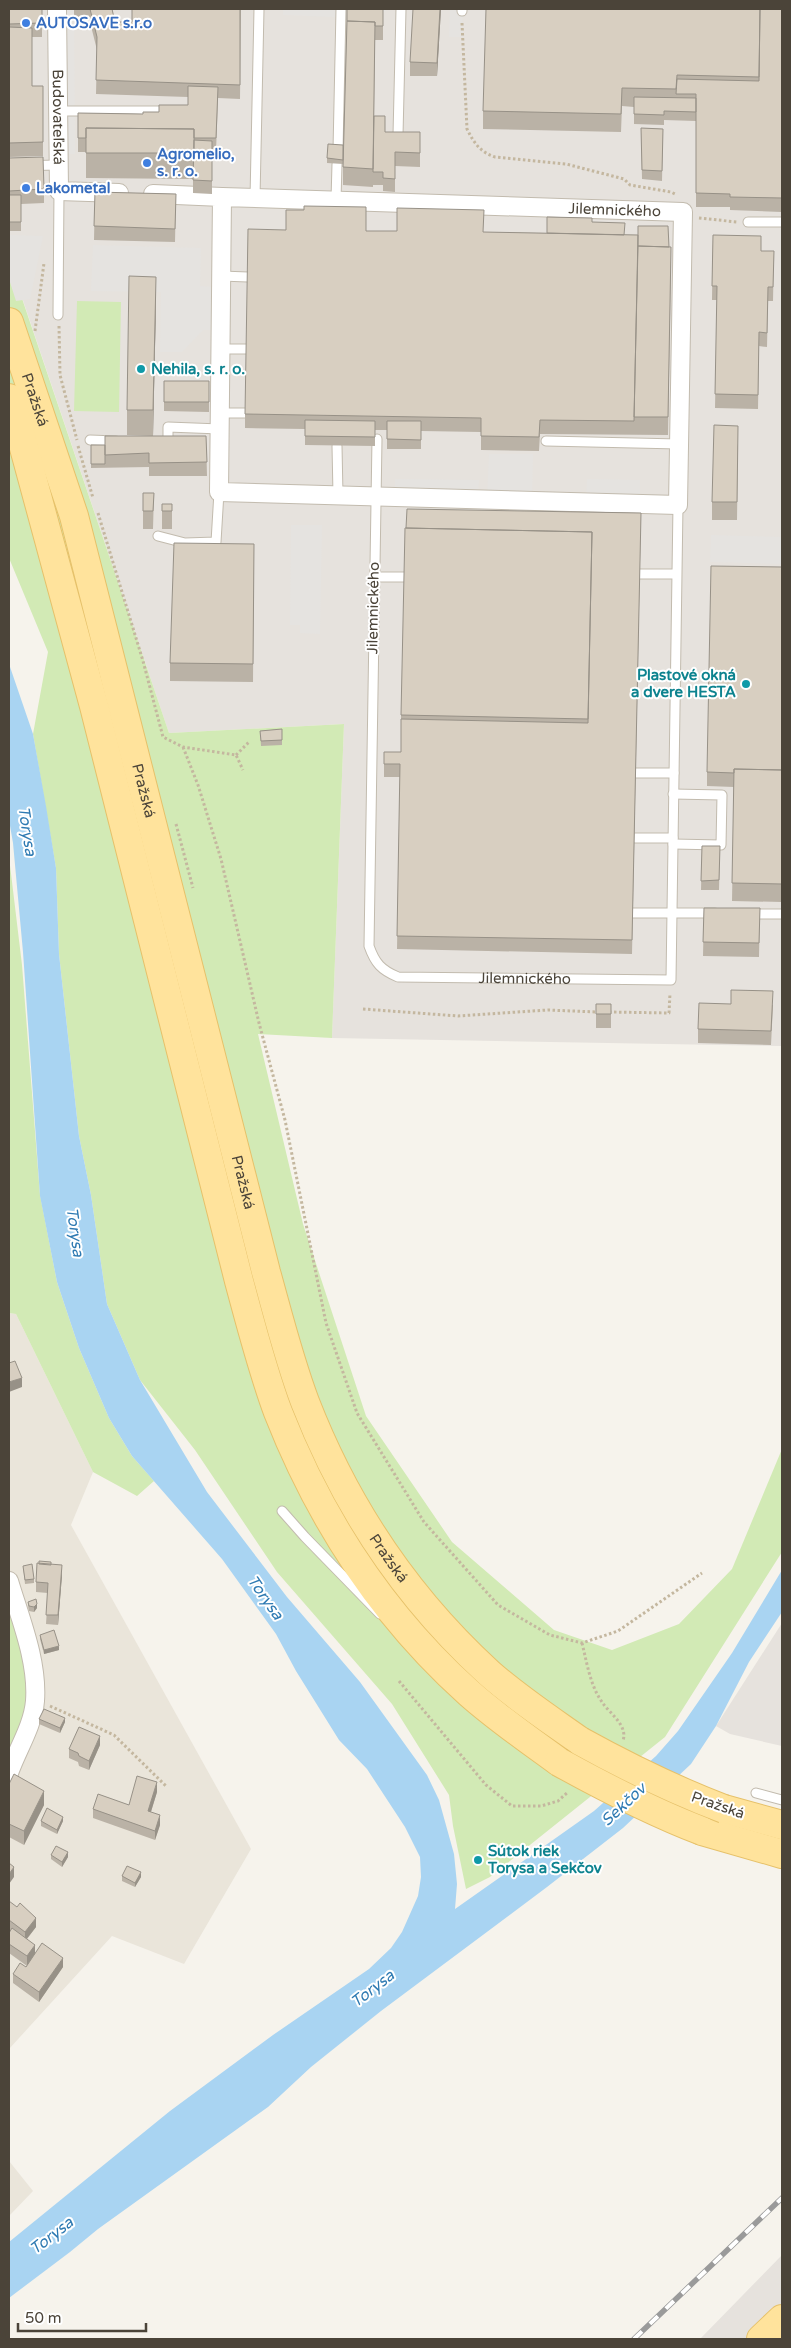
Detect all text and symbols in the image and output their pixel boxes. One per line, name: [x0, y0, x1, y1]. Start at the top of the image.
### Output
place label: AUTOSAVE s.r.o: [36, 14, 152, 32]
marker: AUTOSAVE s.r.o: [20, 17, 32, 29]
street label: Budovateľská: [49, 69, 68, 165]
place label: Agromelio, s. r. o.: [157, 145, 235, 180]
marker: Agromelio, s. r. o.: [141, 157, 153, 169]
place label: Lakometal: [36, 179, 110, 197]
marker: Lakometal: [20, 182, 32, 194]
street label: Jilemnického: [568, 199, 661, 220]
place label: Nehila, s. r. o.: [151, 360, 245, 378]
marker: Nehila, s. r. o.: [135, 363, 147, 375]
street label: Pražská: [18, 371, 52, 429]
street label: Jilemnického: [363, 562, 383, 654]
place label: Plastové okná a dvere HESTA: [631, 666, 736, 701]
marker: Plastové okná a dvere HESTA: [740, 678, 752, 690]
street label: Pražská: [128, 762, 159, 820]
water label: Torysa: [13, 805, 41, 858]
street label: Jilemnického: [478, 969, 571, 988]
street label: Pražská: [228, 1153, 259, 1211]
water label: Torysa: [62, 1206, 89, 1259]
street label: Pražská: [365, 1531, 412, 1586]
water label: Torysa: [243, 1571, 288, 1625]
water label: Sekčov: [597, 1777, 652, 1830]
street label: Pražská: [689, 1787, 747, 1823]
place label: Sútok riek Torysa a Sekčov: [487, 1842, 602, 1878]
marker: Sútok riek Torysa a Sekčov: [472, 1854, 484, 1866]
water label: Torysa: [347, 1965, 399, 2012]
water label: Torysa: [26, 2212, 78, 2259]
scale bar: [18, 2300, 145, 2332]
text: 50 m: [25, 2309, 62, 2327]

